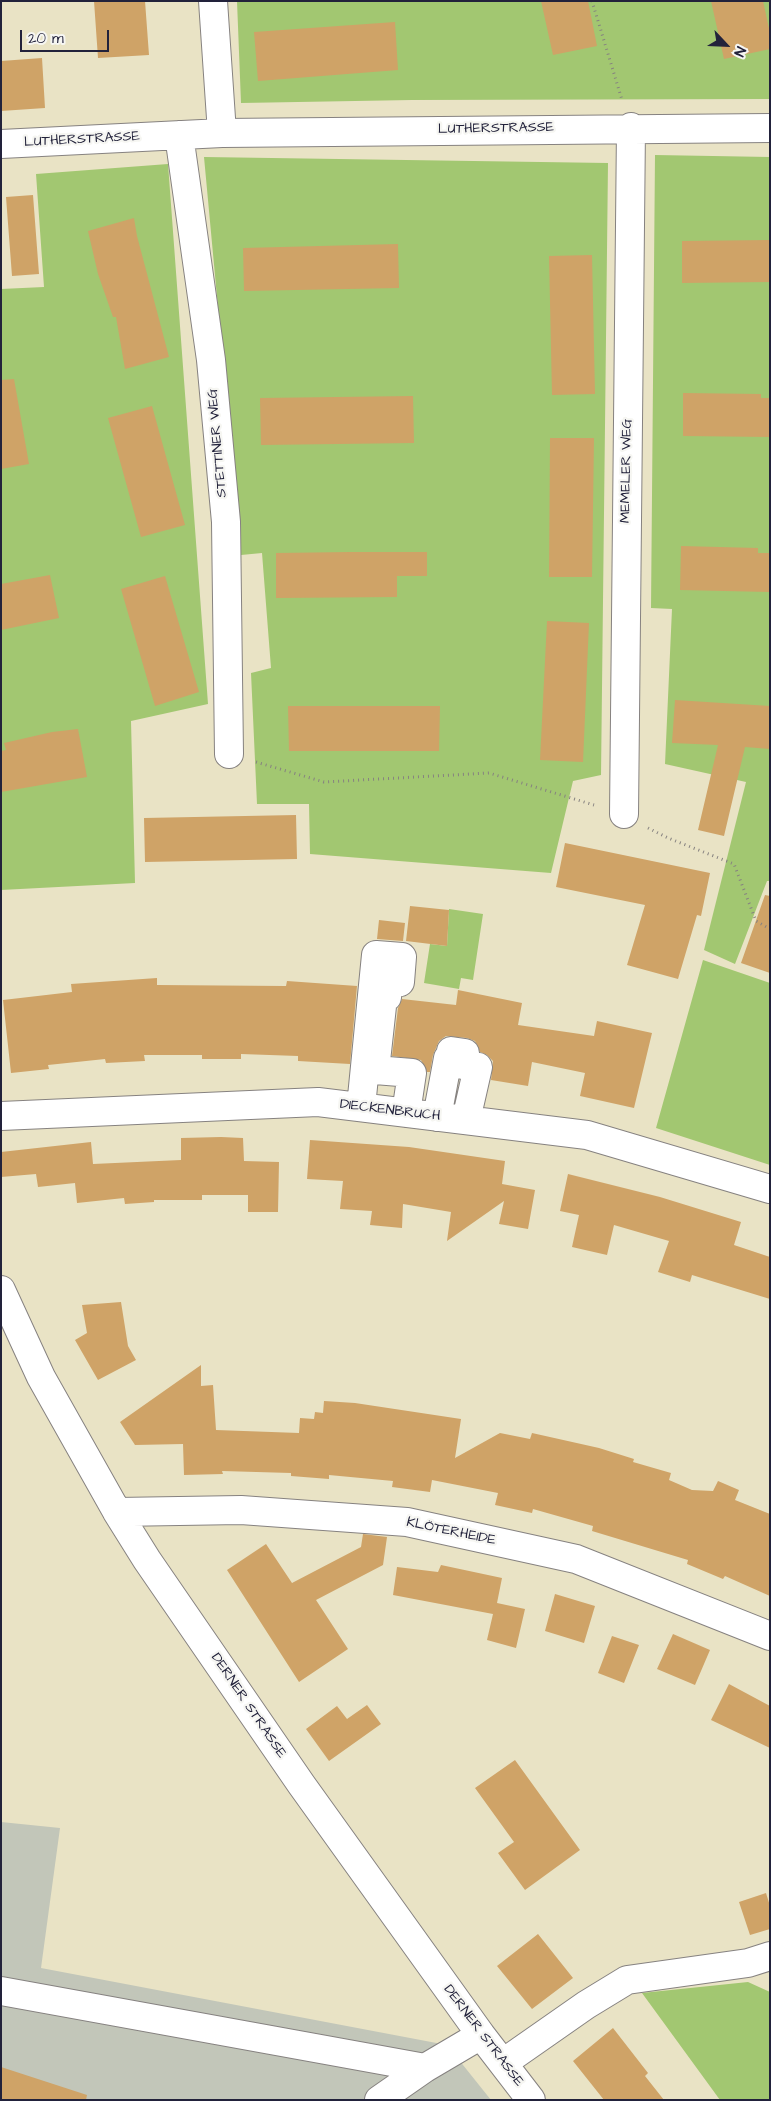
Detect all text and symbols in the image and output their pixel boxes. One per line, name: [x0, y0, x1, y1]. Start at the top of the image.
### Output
scale bar: [22, 20, 111, 52]
north arrow: [701, 20, 751, 70]
text: 20 m: [28, 28, 64, 49]
text: N: [729, 43, 751, 60]
street label: LUTHERSTRASSE: [438, 120, 554, 138]
street label: LUTHERSTRASSE: [24, 129, 140, 151]
street label: STETTINER WEG: [205, 388, 231, 498]
street label: MEMELER WEG: [618, 419, 636, 523]
street label: DIECKENBRUCH: [339, 1097, 441, 1125]
street label: KLÖTERHEIDE: [405, 1514, 497, 1550]
street label: DERNER STRASSE: [207, 1650, 289, 1762]
street label: DERNER STRASSE: [439, 1982, 527, 2090]

